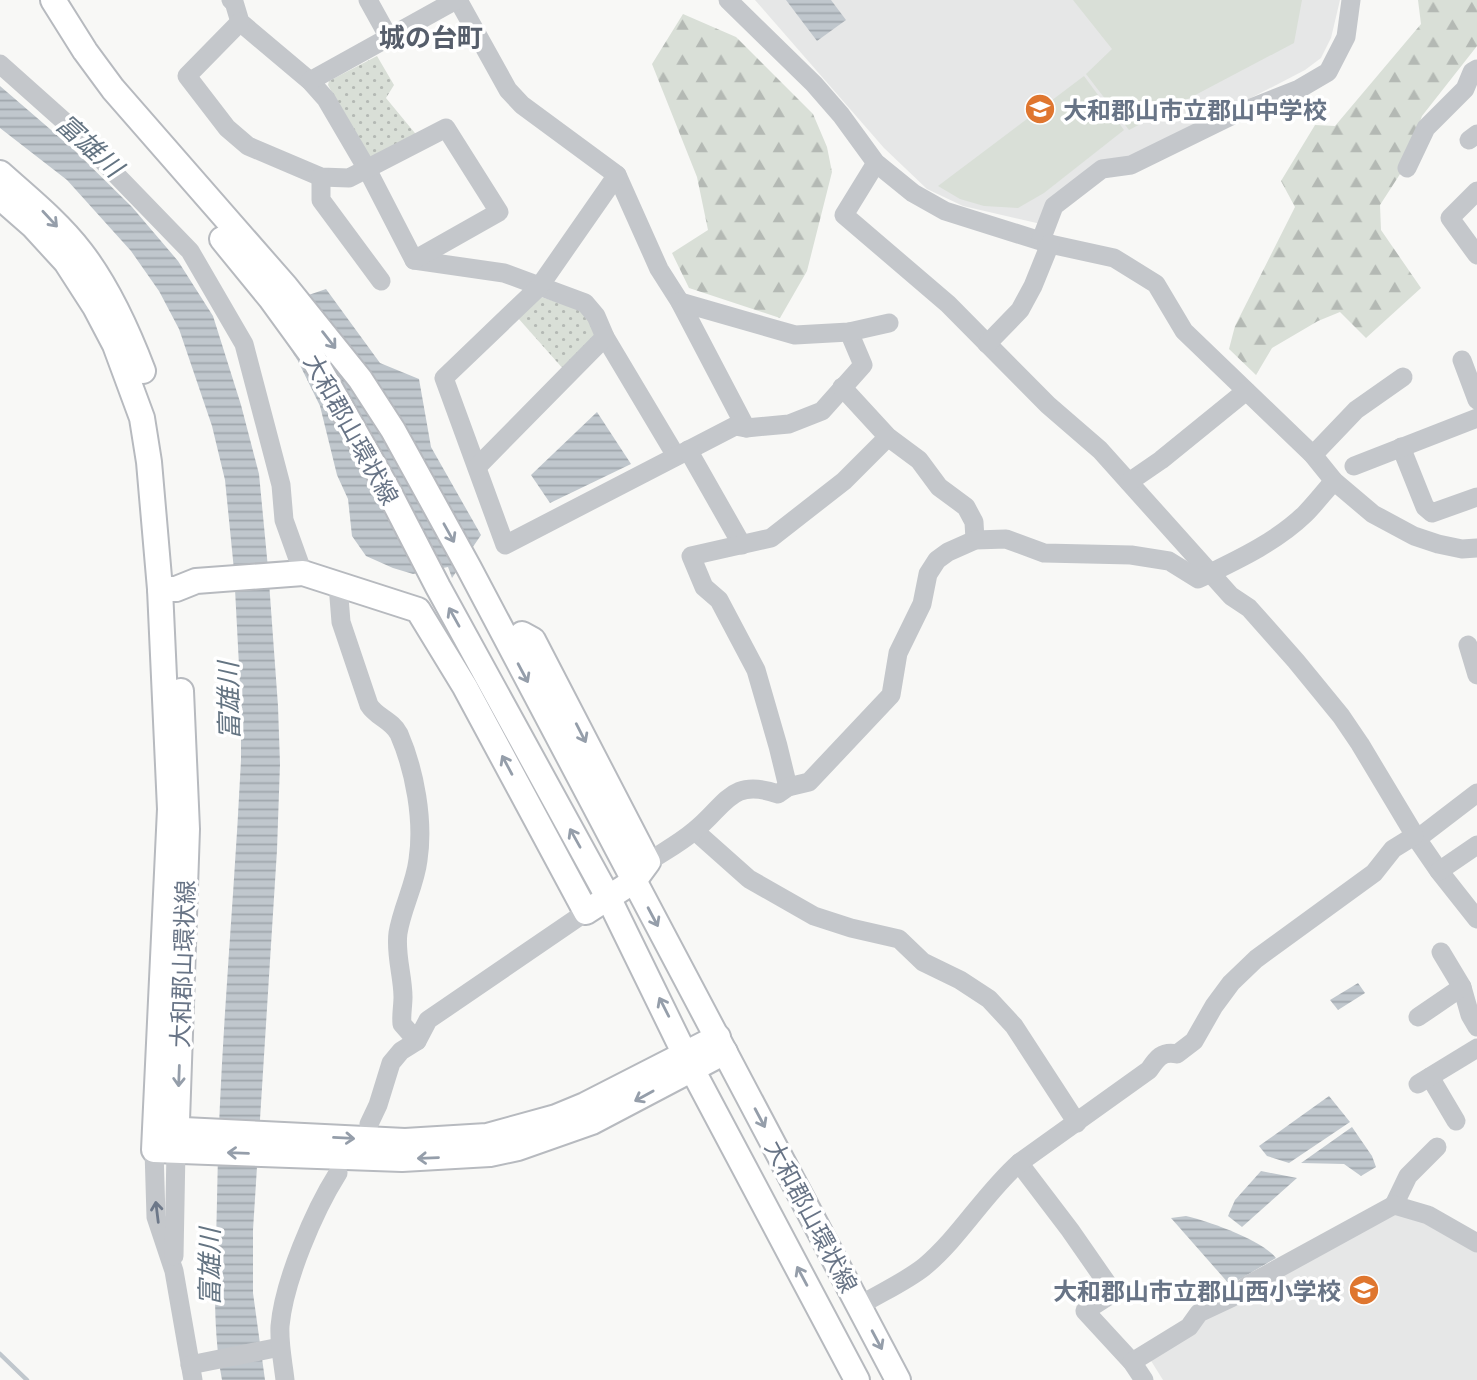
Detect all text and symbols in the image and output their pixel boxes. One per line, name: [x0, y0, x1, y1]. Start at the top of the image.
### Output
district label: 城の台町: [379, 21, 483, 53]
school or university icon: 大和郡山市立郡山中学校: [1023, 92, 1057, 126]
place label: 大和郡山市立郡山中学校: [1063, 95, 1327, 124]
water label: 富雄川: [50, 107, 132, 185]
one-way arrow: [42, 210, 59, 227]
one-way arrow: [321, 330, 336, 349]
street label: 大和郡山環状線: [299, 349, 405, 509]
one-way arrow: [442, 522, 456, 542]
one-way arrow: [447, 607, 461, 627]
water label: 富雄川: [211, 659, 245, 740]
one-way arrow: [517, 662, 531, 682]
one-way arrow: [575, 722, 588, 743]
one-way arrow: [500, 756, 514, 776]
one-way arrow: [568, 828, 582, 848]
street label: 大和郡山環状線: [165, 880, 199, 1048]
one-way arrow: [646, 906, 660, 927]
one-way arrow: [656, 997, 670, 1018]
one-way arrow: [172, 1065, 186, 1088]
one-way arrow: [634, 1089, 654, 1103]
one-way arrow: [753, 1107, 767, 1127]
one-way arrow: [332, 1132, 355, 1145]
street label: 大和郡山環状線: [760, 1135, 864, 1297]
one-way arrow: [226, 1146, 249, 1159]
one-way arrow: [416, 1152, 439, 1165]
one-way arrow: [150, 1201, 163, 1224]
water label: 富雄川: [193, 1225, 225, 1306]
one-way arrow: [795, 1267, 809, 1287]
school or university icon: 大和郡山市立郡山西小学校: [1347, 1273, 1381, 1307]
place label: 大和郡山市立郡山西小学校: [1053, 1276, 1341, 1305]
one-way arrow: [871, 1330, 885, 1350]

